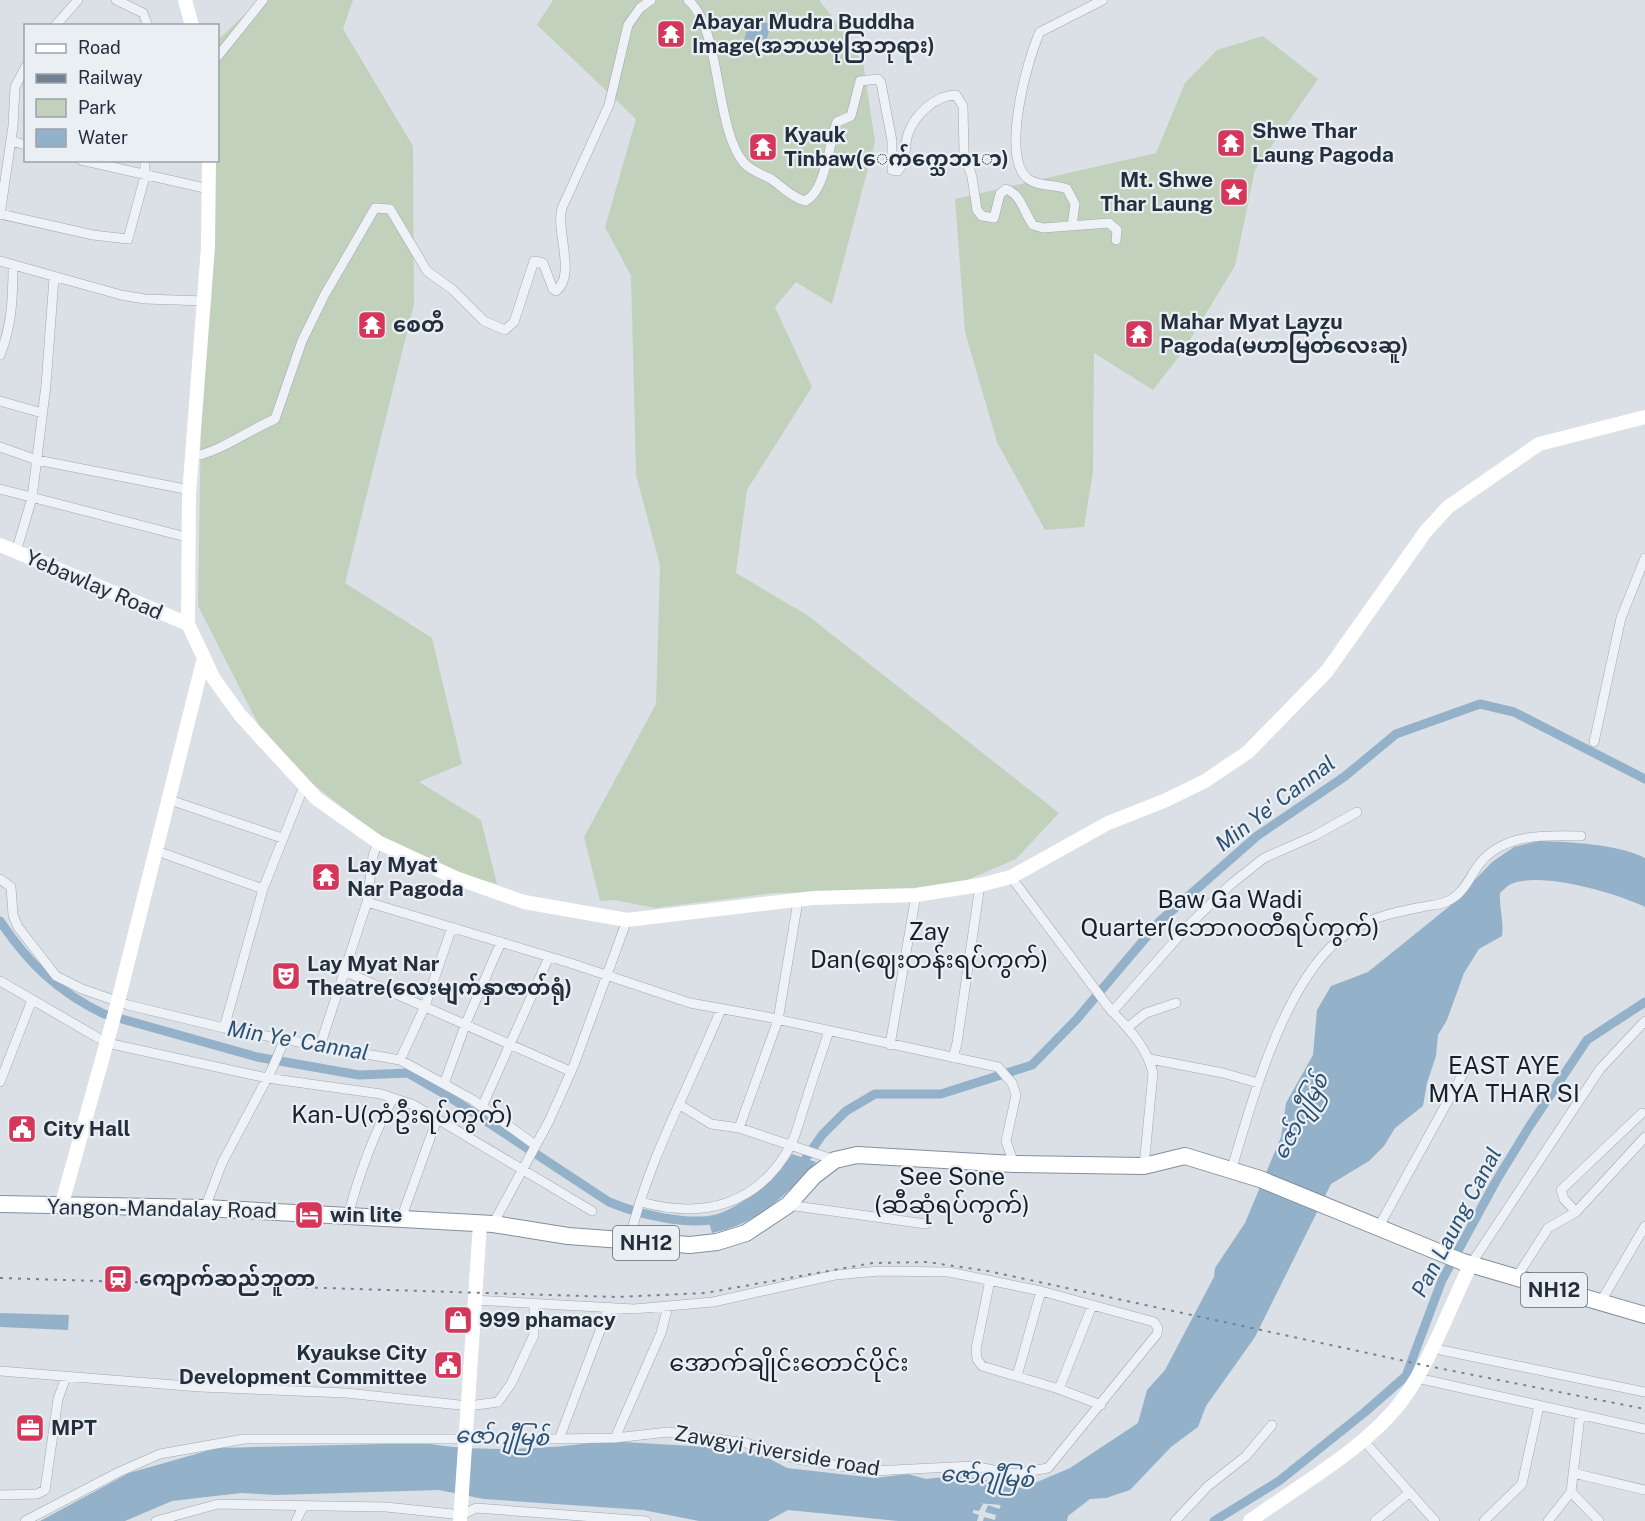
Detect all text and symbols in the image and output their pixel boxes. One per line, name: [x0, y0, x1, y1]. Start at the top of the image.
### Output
place label: Abayar Mudra Buddha Image(အဘယမုဒြာဘုရား): [692, 9, 935, 63]
temple icon: Abayar Mudra Buddha Image(အဘယမုဒြာဘုရား): [655, 18, 687, 50]
legend: [24, 24, 219, 162]
text: Road: [78, 37, 121, 58]
text: Railway: [78, 67, 143, 88]
text: Park: [78, 97, 116, 118]
place label: Shwe Thar Laung Pagoda: [1252, 118, 1394, 167]
place label: Kyauk Tinbaw(ေက်က္သေဘၤာ): [784, 122, 1009, 176]
text: Water: [78, 127, 128, 148]
temple icon: Shwe Thar Laung Pagoda: [1215, 127, 1247, 159]
temple icon: Kyauk Tinbaw(ေက်က္သေဘၤာ): [747, 131, 779, 163]
place label: Mt. Shwe Thar Laung: [1100, 167, 1213, 216]
place icon: Mt. Shwe Thar Laung: [1218, 176, 1250, 208]
temple icon: စေတီ: [356, 309, 388, 341]
place label: Mahar Myat Layzu Pagoda(မဟာမြတ်လေးဆူ): [1160, 309, 1408, 363]
place label: စေတီ: [393, 310, 444, 337]
temple icon: Mahar Myat Layzu Pagoda(မဟာမြတ်လေးဆူ): [1123, 318, 1155, 350]
street label: Yebawlay Road: [22, 544, 167, 625]
water label: Min Ye' Cannal: [1210, 749, 1340, 857]
place label: Lay Myat Nar Pagoda: [347, 852, 464, 901]
temple icon: Lay Myat Nar Pagoda: [310, 861, 342, 893]
district label: Baw Ga Wadi Quarter(ဘောဂ၀တီရပ်ကွက်): [1081, 885, 1379, 947]
district label: Zay Dan(ဈေးတန်းရပ်ကွက်): [810, 917, 1048, 979]
place label: Lay Myat Nar Theatre(လေးမျက်နှာဇာတ်ရုံ): [307, 951, 572, 1006]
theatre icon: Lay Myat Nar Theatre(လေးမျက်နှာဇာတ်ရုံ): [270, 960, 302, 992]
water label: Min Ye' Cannal: [225, 1015, 371, 1065]
district label: EAST AYE MYA THAR SI: [1428, 1051, 1580, 1107]
water label: ဇော်ဂျီမြစ်: [1265, 1066, 1339, 1166]
district label: Kan-U(ကံဦးရပ်ကွက်): [291, 1099, 513, 1134]
public building icon: City Hall: [6, 1113, 38, 1145]
place label: City Hall: [43, 1116, 130, 1141]
water label: Pan Laung Canal: [1406, 1143, 1506, 1301]
district label: See Sone (ဆီဆုံရပ်ကွက်): [874, 1162, 1030, 1224]
street label: Yangon-Mandalay Road: [47, 1194, 277, 1223]
hotel icon: win lite: [293, 1199, 325, 1231]
place label: win lite: [330, 1202, 402, 1227]
road number: NH12: [613, 1226, 679, 1260]
station icon: ကျောက်ဆည်ဘူတာ: [102, 1263, 134, 1295]
place label: ကျောက်ဆည်ဘူတာ: [139, 1263, 315, 1297]
road number: NH12: [1521, 1273, 1587, 1307]
shop icon: 999 phamacy: [442, 1304, 474, 1336]
place label: 999 phamacy: [479, 1307, 616, 1332]
place label: Kyaukse City Development Committee: [179, 1340, 427, 1389]
district label: အောက်ချိုင်းတောင်ပိုင်း: [669, 1347, 909, 1382]
public building icon: Kyaukse City Development Committee: [432, 1349, 464, 1381]
office icon: MPT: [14, 1412, 46, 1444]
place label: MPT: [51, 1415, 97, 1440]
water label: ဇော်ဂျီမြစ်: [454, 1419, 551, 1457]
street label: Zawgyi riverside road: [672, 1420, 882, 1481]
water label: ဇော်ဂျီမြစ်: [939, 1458, 1036, 1498]

